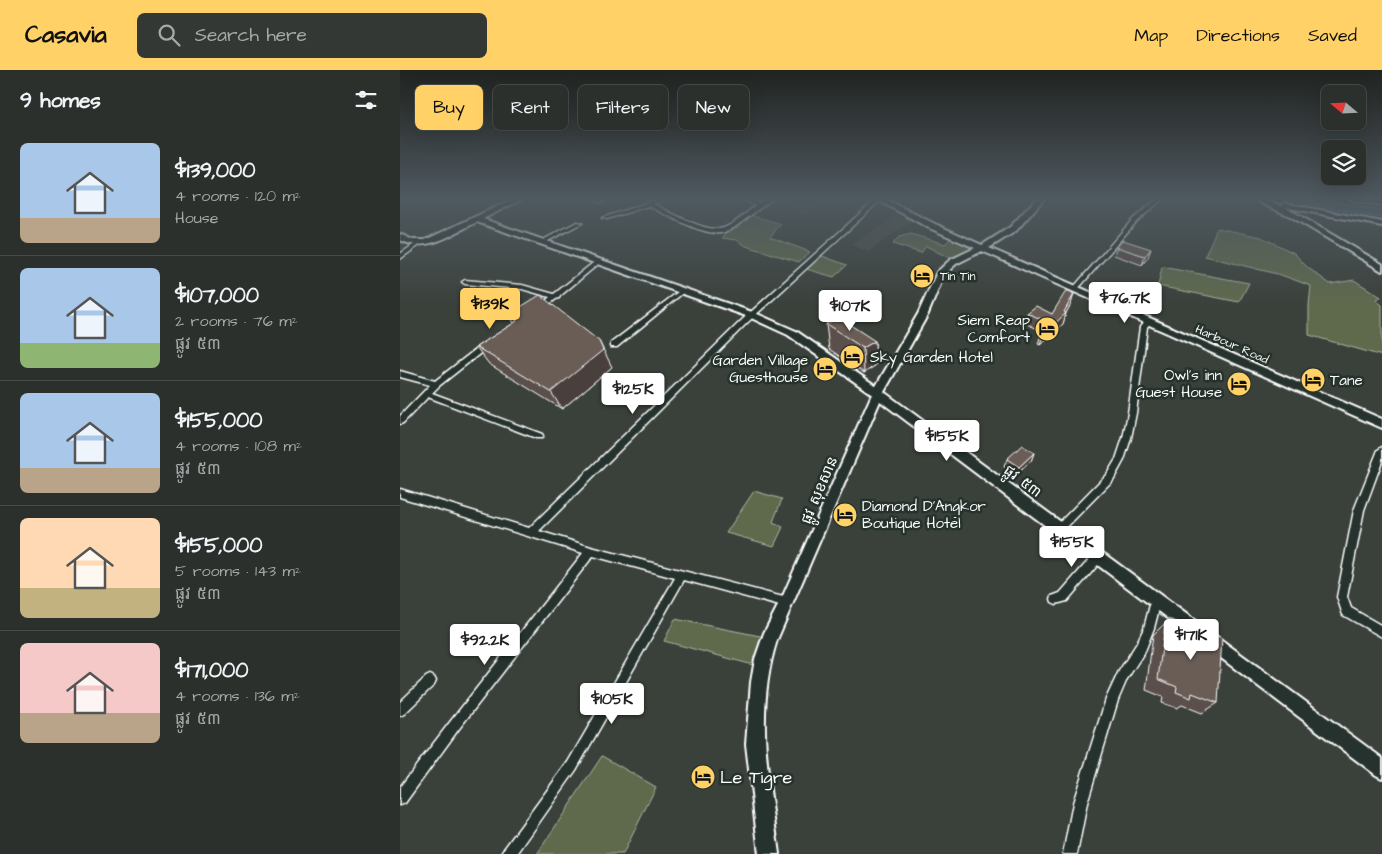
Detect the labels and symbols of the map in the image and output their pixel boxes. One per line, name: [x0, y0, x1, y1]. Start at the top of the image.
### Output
north arrow: [1321, 85, 1366, 130]
hotel icon: Tin Tin: [909, 263, 935, 289]
place label: Tin Tin: [940, 268, 975, 285]
pin: $76.7K: [1084, 282, 1166, 324]
pin: $139K: [455, 288, 525, 330]
pin: $107K: [815, 290, 885, 332]
place label: Siem Reap Comfort: [958, 310, 1030, 348]
hotel icon: Siem Reap Comfort: [1034, 316, 1060, 342]
street label: Harbour Road: [1192, 321, 1271, 368]
hotel icon: Sky Garden Hotel: [839, 344, 865, 370]
place label: Sky Garden Hotel: [870, 347, 993, 369]
place label: Garden Village Guesthouse: [713, 350, 808, 388]
hotel icon: Garden Village Guesthouse: [812, 356, 838, 382]
place label: Owl's inn Guest House: [1136, 365, 1222, 403]
hotel icon: Tane: [1300, 367, 1326, 393]
place label: Tane: [1330, 370, 1363, 391]
hotel icon: Owl's inn Guest House: [1226, 371, 1252, 397]
pin: $125K: [598, 372, 668, 415]
pin: $155K: [912, 420, 982, 462]
street label: ផ្លូវ សុខសាន: [796, 453, 845, 528]
street label: ផ្លូវ ៥៣: [998, 460, 1046, 505]
place label: Diamond D'Angkor Boutique Hotel: [862, 496, 986, 534]
hotel icon: Diamond D'Angkor Boutique Hotel: [832, 502, 858, 528]
pin: $155K: [1037, 526, 1107, 568]
pin: $171K: [1156, 618, 1226, 661]
pin: $92.2K: [444, 624, 526, 666]
pin: $105K: [577, 682, 647, 725]
hotel icon: Le Tigre: [690, 764, 716, 790]
place label: Le Tigre: [720, 765, 793, 791]

